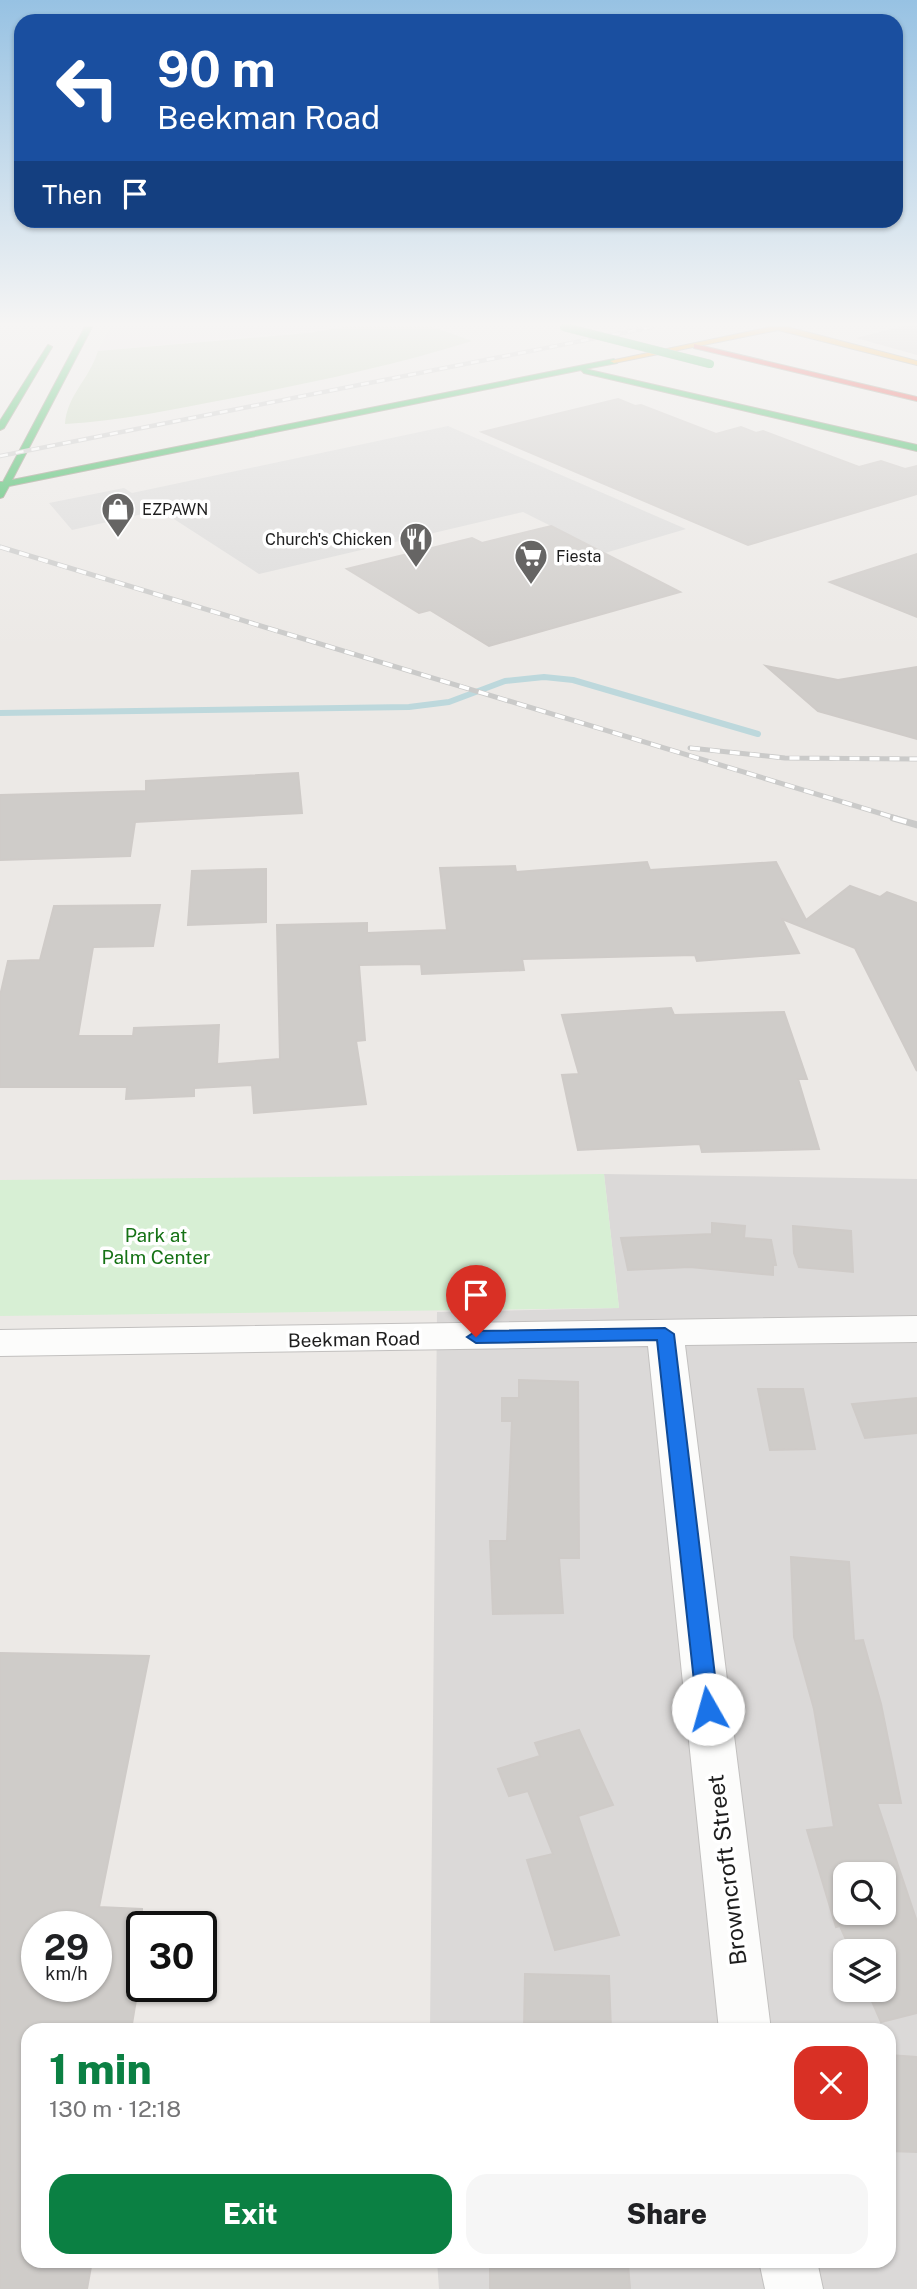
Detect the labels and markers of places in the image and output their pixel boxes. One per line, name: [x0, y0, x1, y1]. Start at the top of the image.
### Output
shop icon: EZPAWN: [99, 490, 137, 539]
place label: EZPAWN: [142, 500, 208, 519]
restaurant icon: Church's Chicken: [397, 520, 435, 569]
place label: Church's Chicken: [265, 530, 392, 549]
supermarket icon: Fiesta: [512, 537, 550, 586]
place label: Fiesta: [556, 547, 601, 566]
pin: [446, 1265, 506, 1337]

